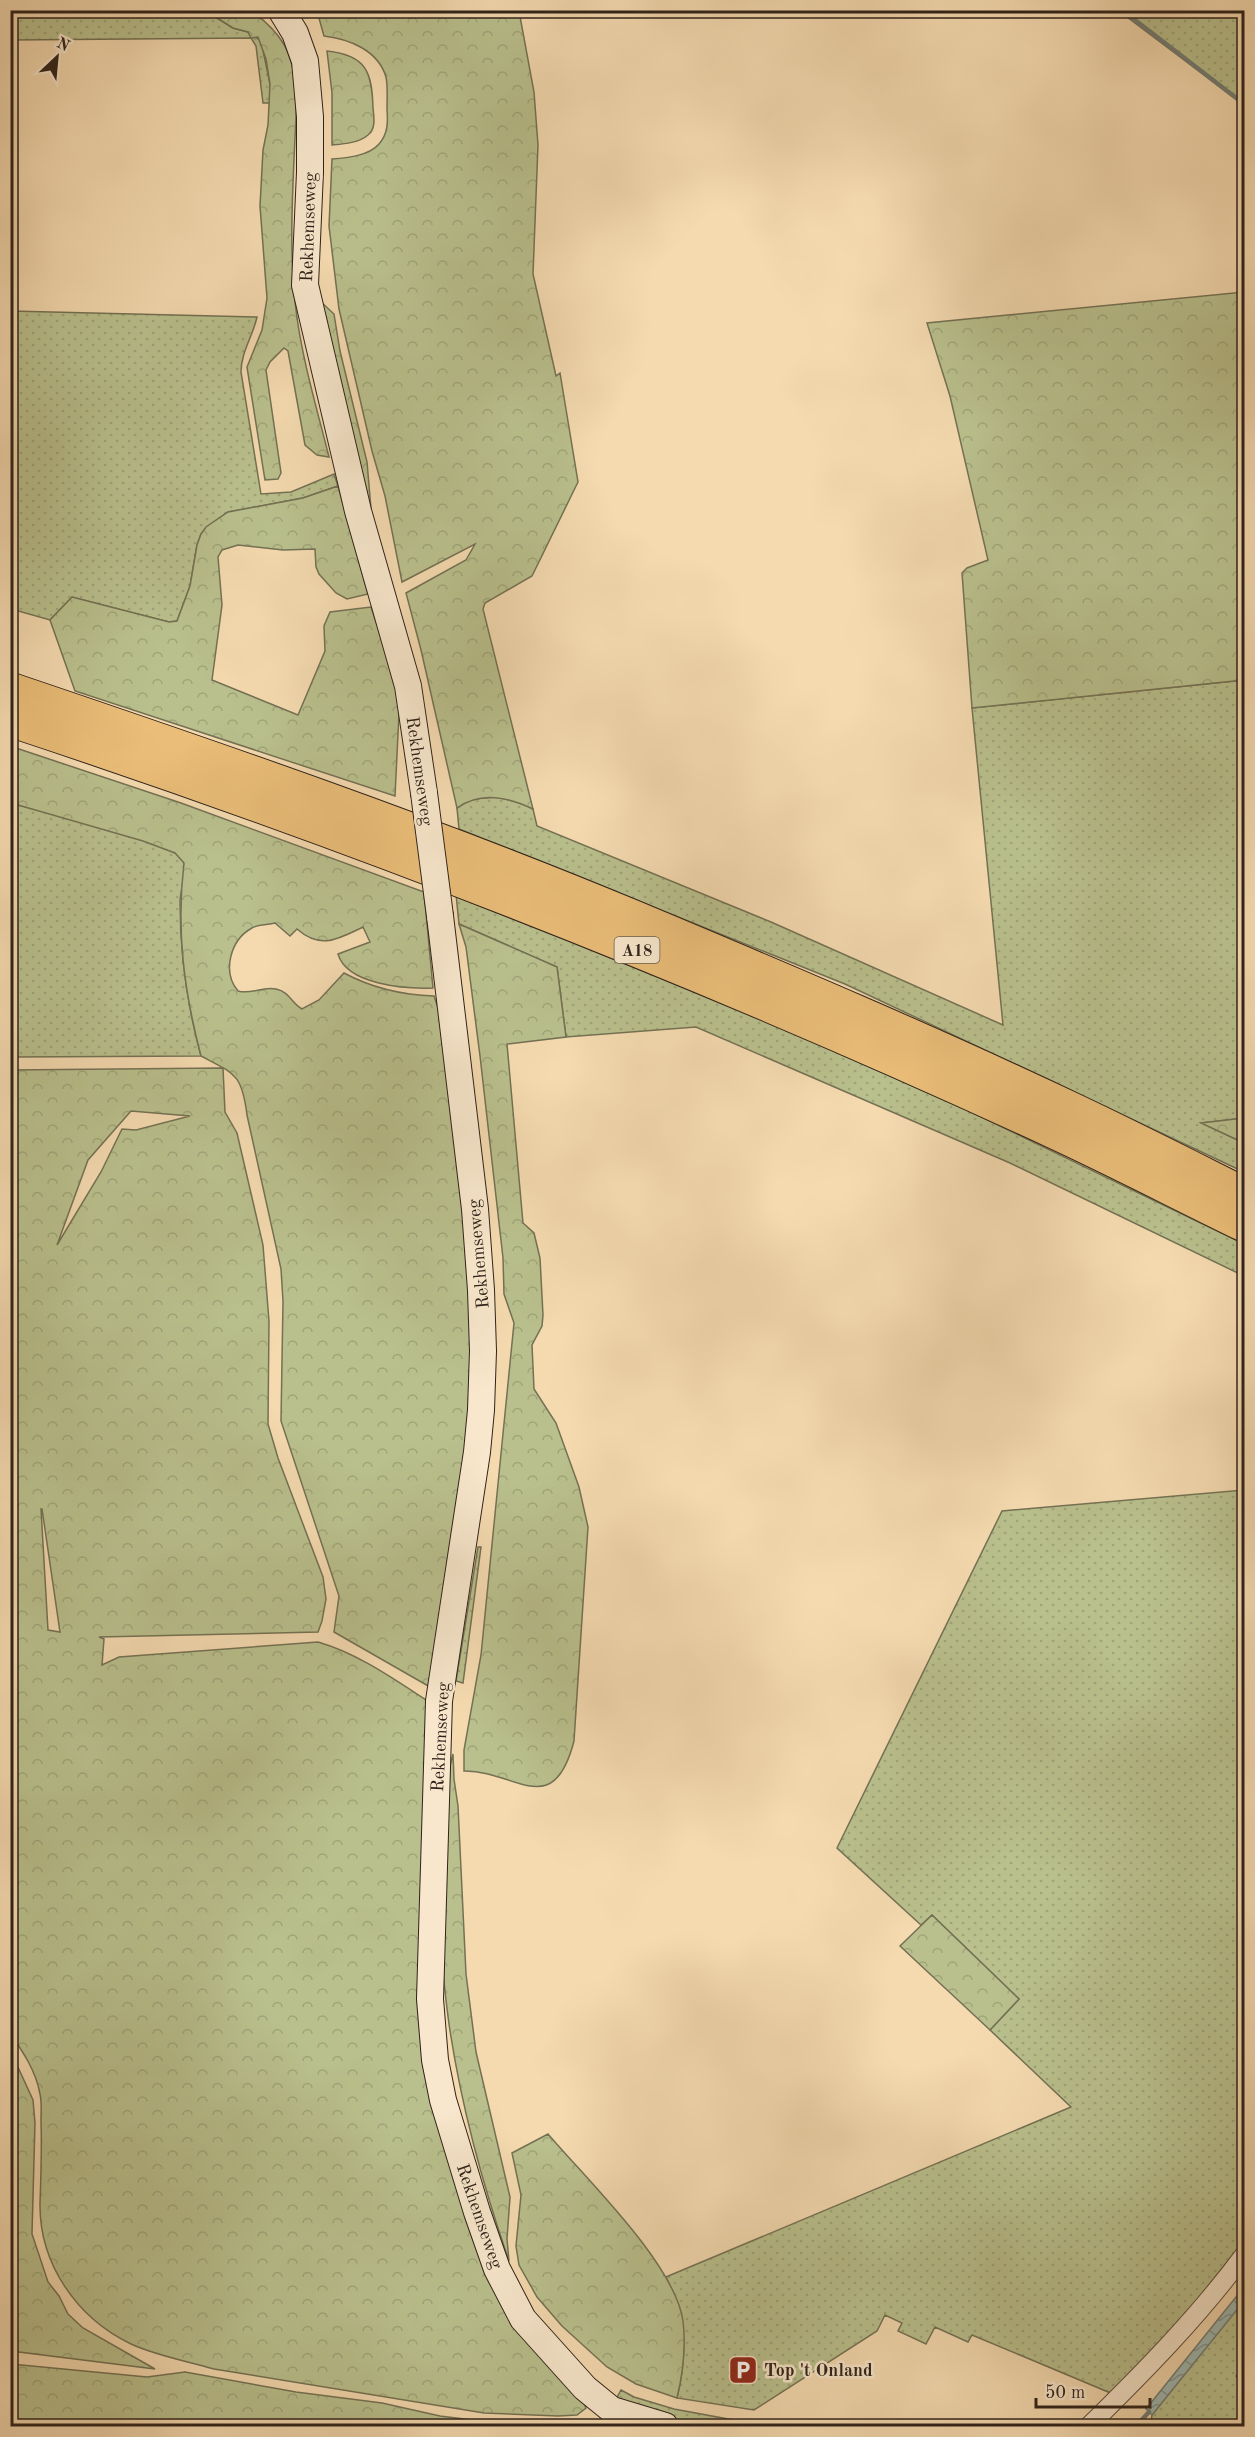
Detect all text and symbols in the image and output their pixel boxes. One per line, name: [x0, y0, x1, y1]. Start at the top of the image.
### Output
north arrow: [27, 27, 87, 87]
text: N: [54, 35, 72, 56]
street label: Rekhemseweg: [298, 171, 320, 282]
street label: Rekhemseweg: [402, 715, 436, 827]
road number: A18: [614, 937, 660, 963]
street label: Rekhemseweg: [465, 1198, 493, 1310]
street label: Rekhemseweg: [429, 1681, 453, 1792]
street label: Rekhemseweg: [453, 2161, 506, 2272]
parking icon: Top 't Onland: [727, 2354, 759, 2386]
place label: Top 't Onland: [764, 2362, 873, 2380]
scale bar: [1036, 2371, 1150, 2409]
text: 50 m: [1045, 2384, 1085, 2402]

